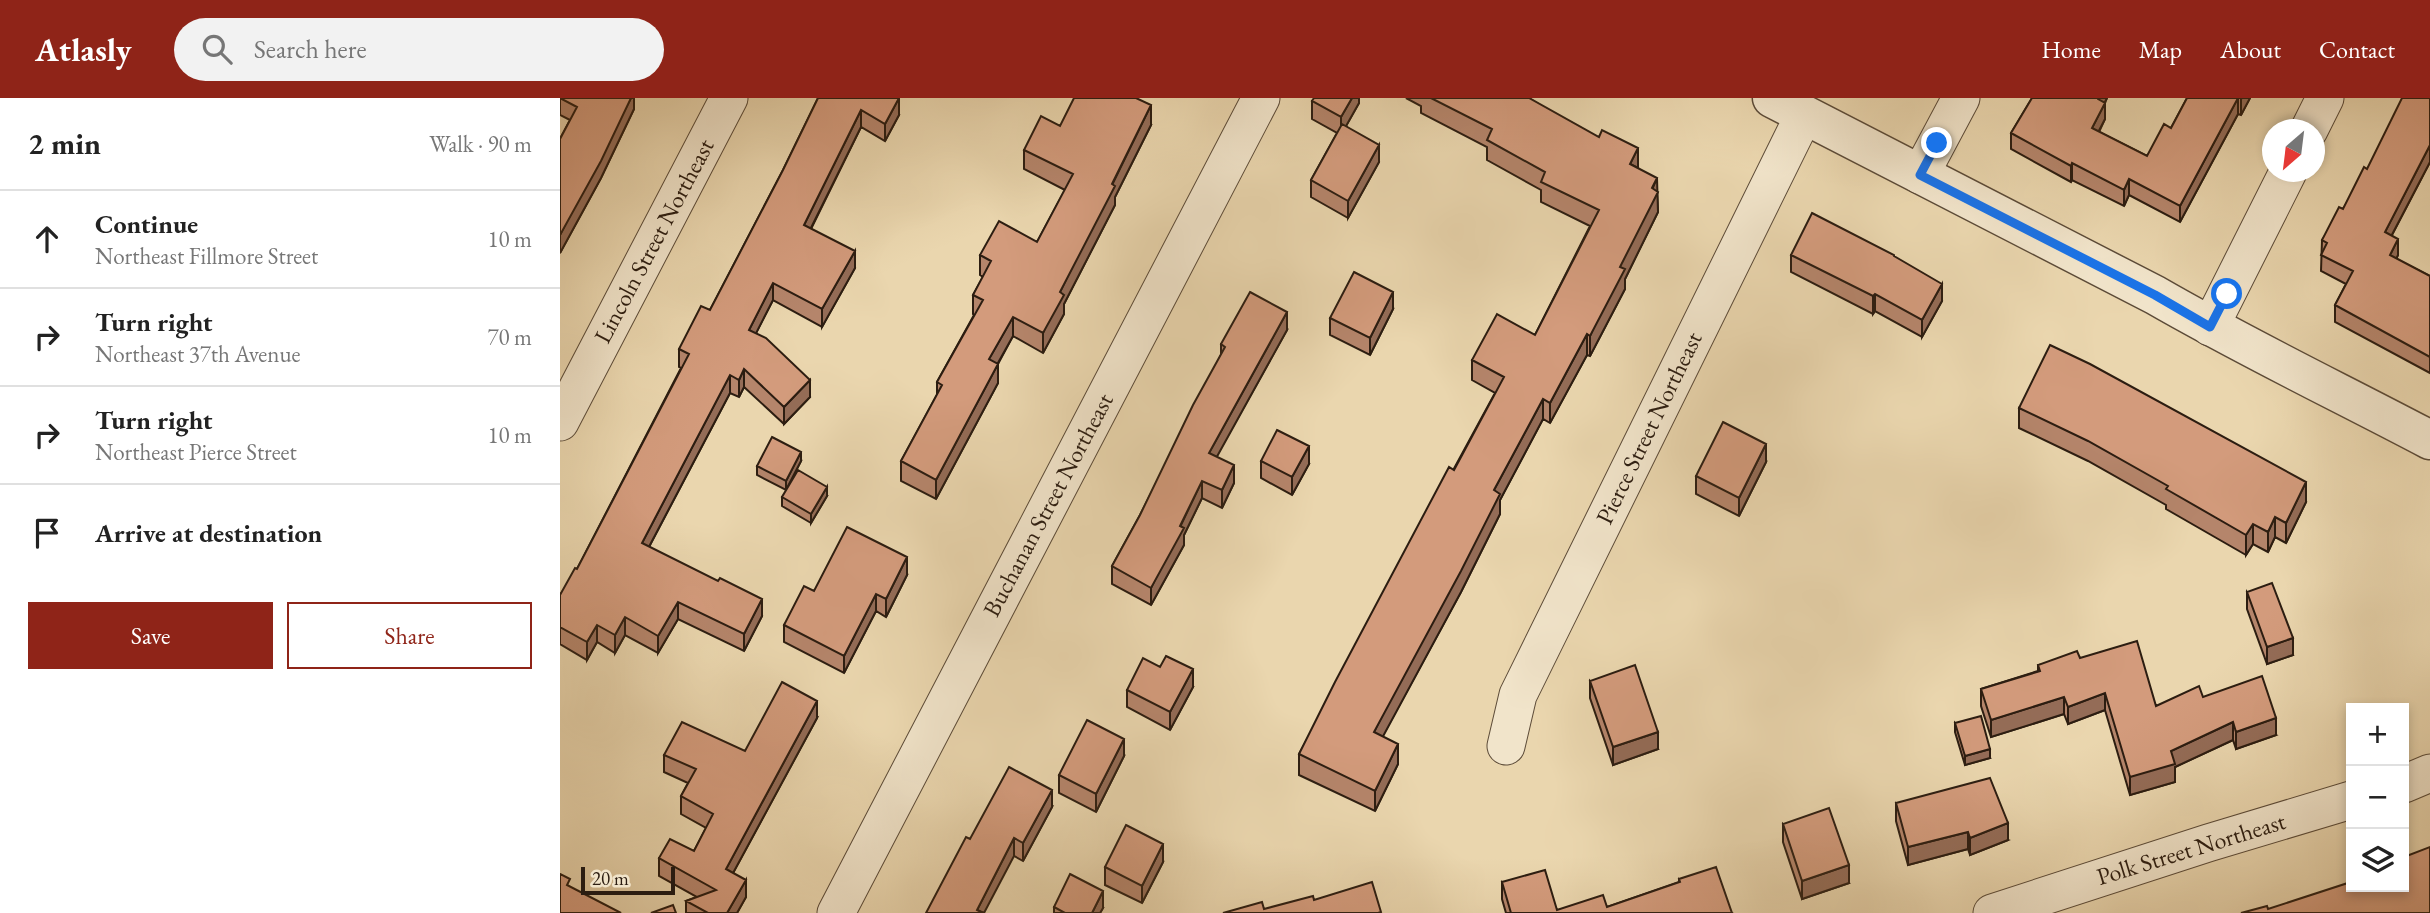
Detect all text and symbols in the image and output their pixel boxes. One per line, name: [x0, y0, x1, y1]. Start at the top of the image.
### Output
search box: [174, 18, 664, 81]
text: Atlasly: [35, 28, 132, 71]
icon: search: [198, 30, 236, 68]
text: Search here: [254, 32, 367, 66]
text: Home: [2041, 34, 2101, 65]
text: Map: [2139, 34, 2182, 65]
text: About: [2220, 34, 2281, 65]
text: Contact: [2319, 34, 2395, 65]
north arrow: [2262, 119, 2325, 182]
text: 2 min: [28, 124, 101, 163]
route end: [1921, 127, 1952, 158]
text: Walk · 90 m: [429, 129, 532, 159]
street label: Lincoln Street Northeast: [587, 133, 721, 348]
text: Continue: [95, 207, 198, 241]
icon: ahead: [28, 220, 66, 258]
text: 10 m: [487, 224, 532, 254]
text: Northeast Fillmore Street: [95, 241, 318, 271]
route start: [2211, 278, 2242, 309]
text: Turn right: [95, 305, 213, 339]
icon: right: [28, 318, 66, 356]
text: 70 m: [487, 322, 532, 352]
street label: Pierce Street Northeast: [1588, 326, 1709, 529]
text: Northeast 37th Avenue: [95, 339, 301, 369]
street label: Buchanan Street Northeast: [975, 387, 1120, 622]
text: Turn right: [95, 403, 213, 437]
icon: right: [28, 416, 66, 454]
text: 10 m: [487, 420, 532, 450]
text: Northeast Pierce Street: [95, 437, 297, 467]
icon: arrive: [28, 514, 66, 552]
text: Arrive at destination: [95, 516, 322, 550]
button: Save: [28, 602, 273, 669]
button: Share: [287, 602, 532, 669]
map controls: [2346, 703, 2409, 892]
button: +: [2346, 703, 2409, 766]
button: −: [2346, 766, 2409, 829]
street label: Polk Street Northeast: [2093, 805, 2290, 892]
button: layers: [2346, 829, 2409, 892]
scale bar: [581, 864, 676, 896]
text: 20 m: [592, 866, 629, 891]

